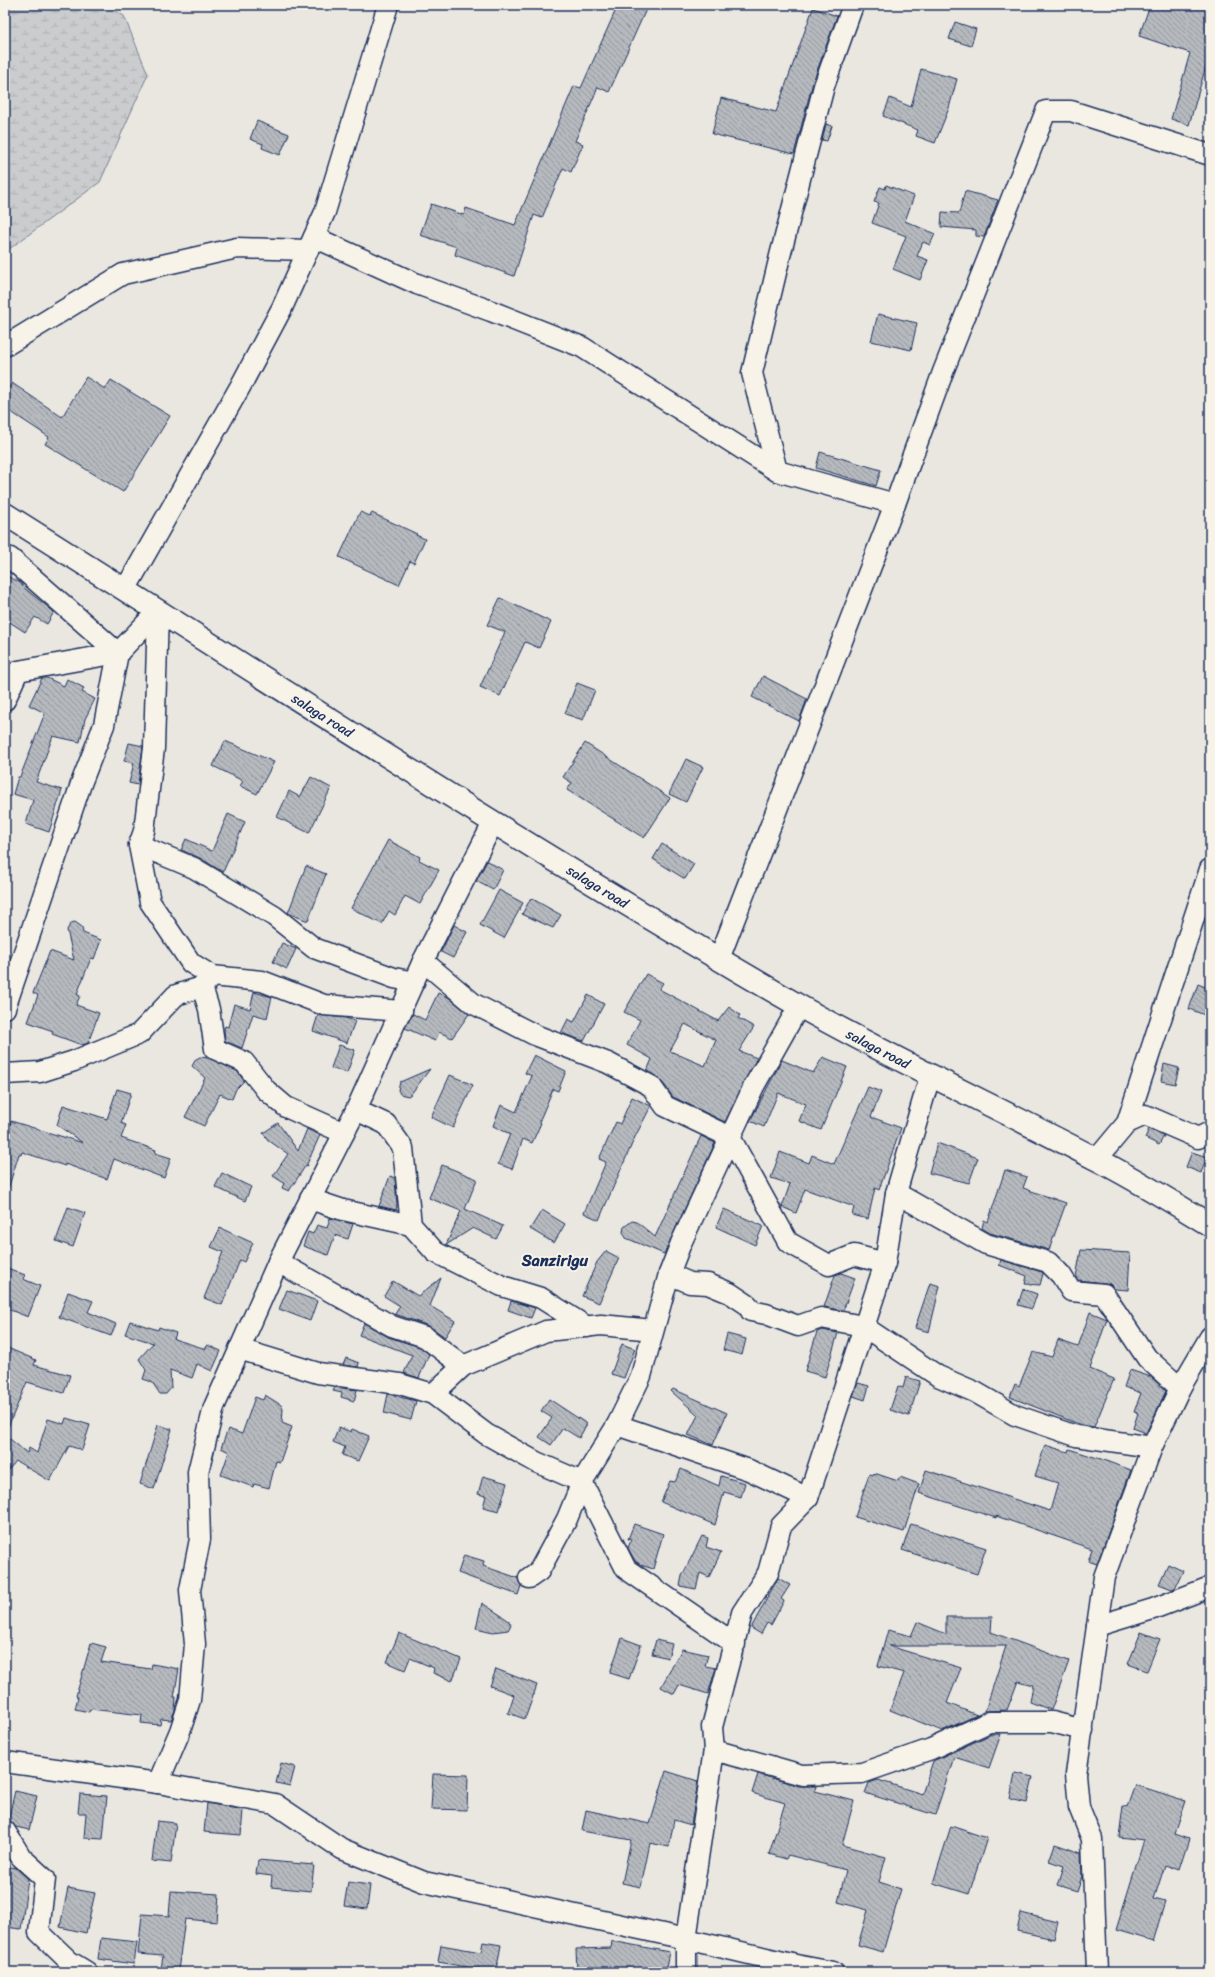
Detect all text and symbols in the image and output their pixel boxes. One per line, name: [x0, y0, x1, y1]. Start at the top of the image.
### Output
street label: salaga road: [285, 686, 360, 746]
street label: salaga road: [560, 857, 635, 916]
street label: salaga road: [840, 1021, 916, 1077]
district label: Sanzirigu: [521, 1246, 589, 1275]

